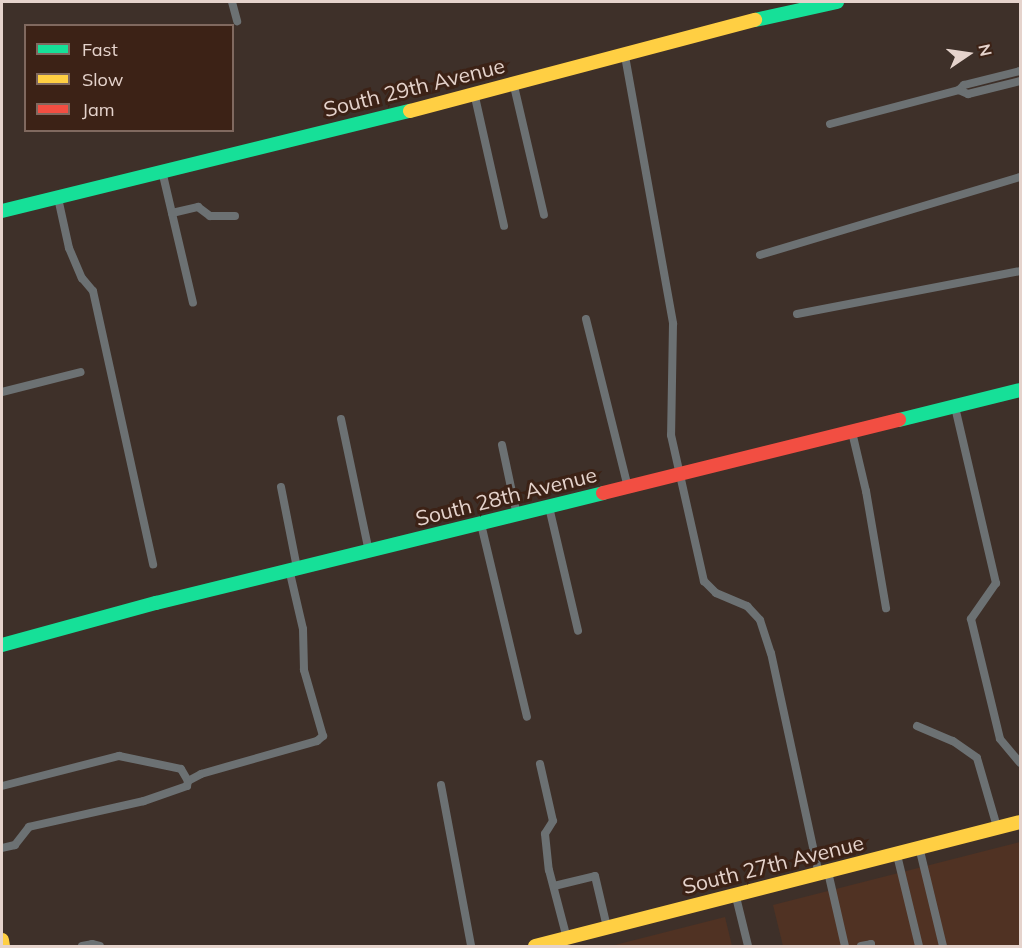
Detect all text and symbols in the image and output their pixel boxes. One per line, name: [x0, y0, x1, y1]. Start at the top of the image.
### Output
legend: [24, 24, 234, 132]
north arrow: [938, 24, 998, 84]
text: Fast: [82, 38, 118, 61]
text: N: [974, 42, 997, 58]
street label: South 29th Avenue: [321, 52, 507, 122]
text: Slow: [82, 68, 123, 91]
text: Jam: [82, 98, 115, 121]
street label: South 28th Avenue: [413, 461, 599, 531]
street label: South 27th Avenue: [680, 829, 866, 899]

